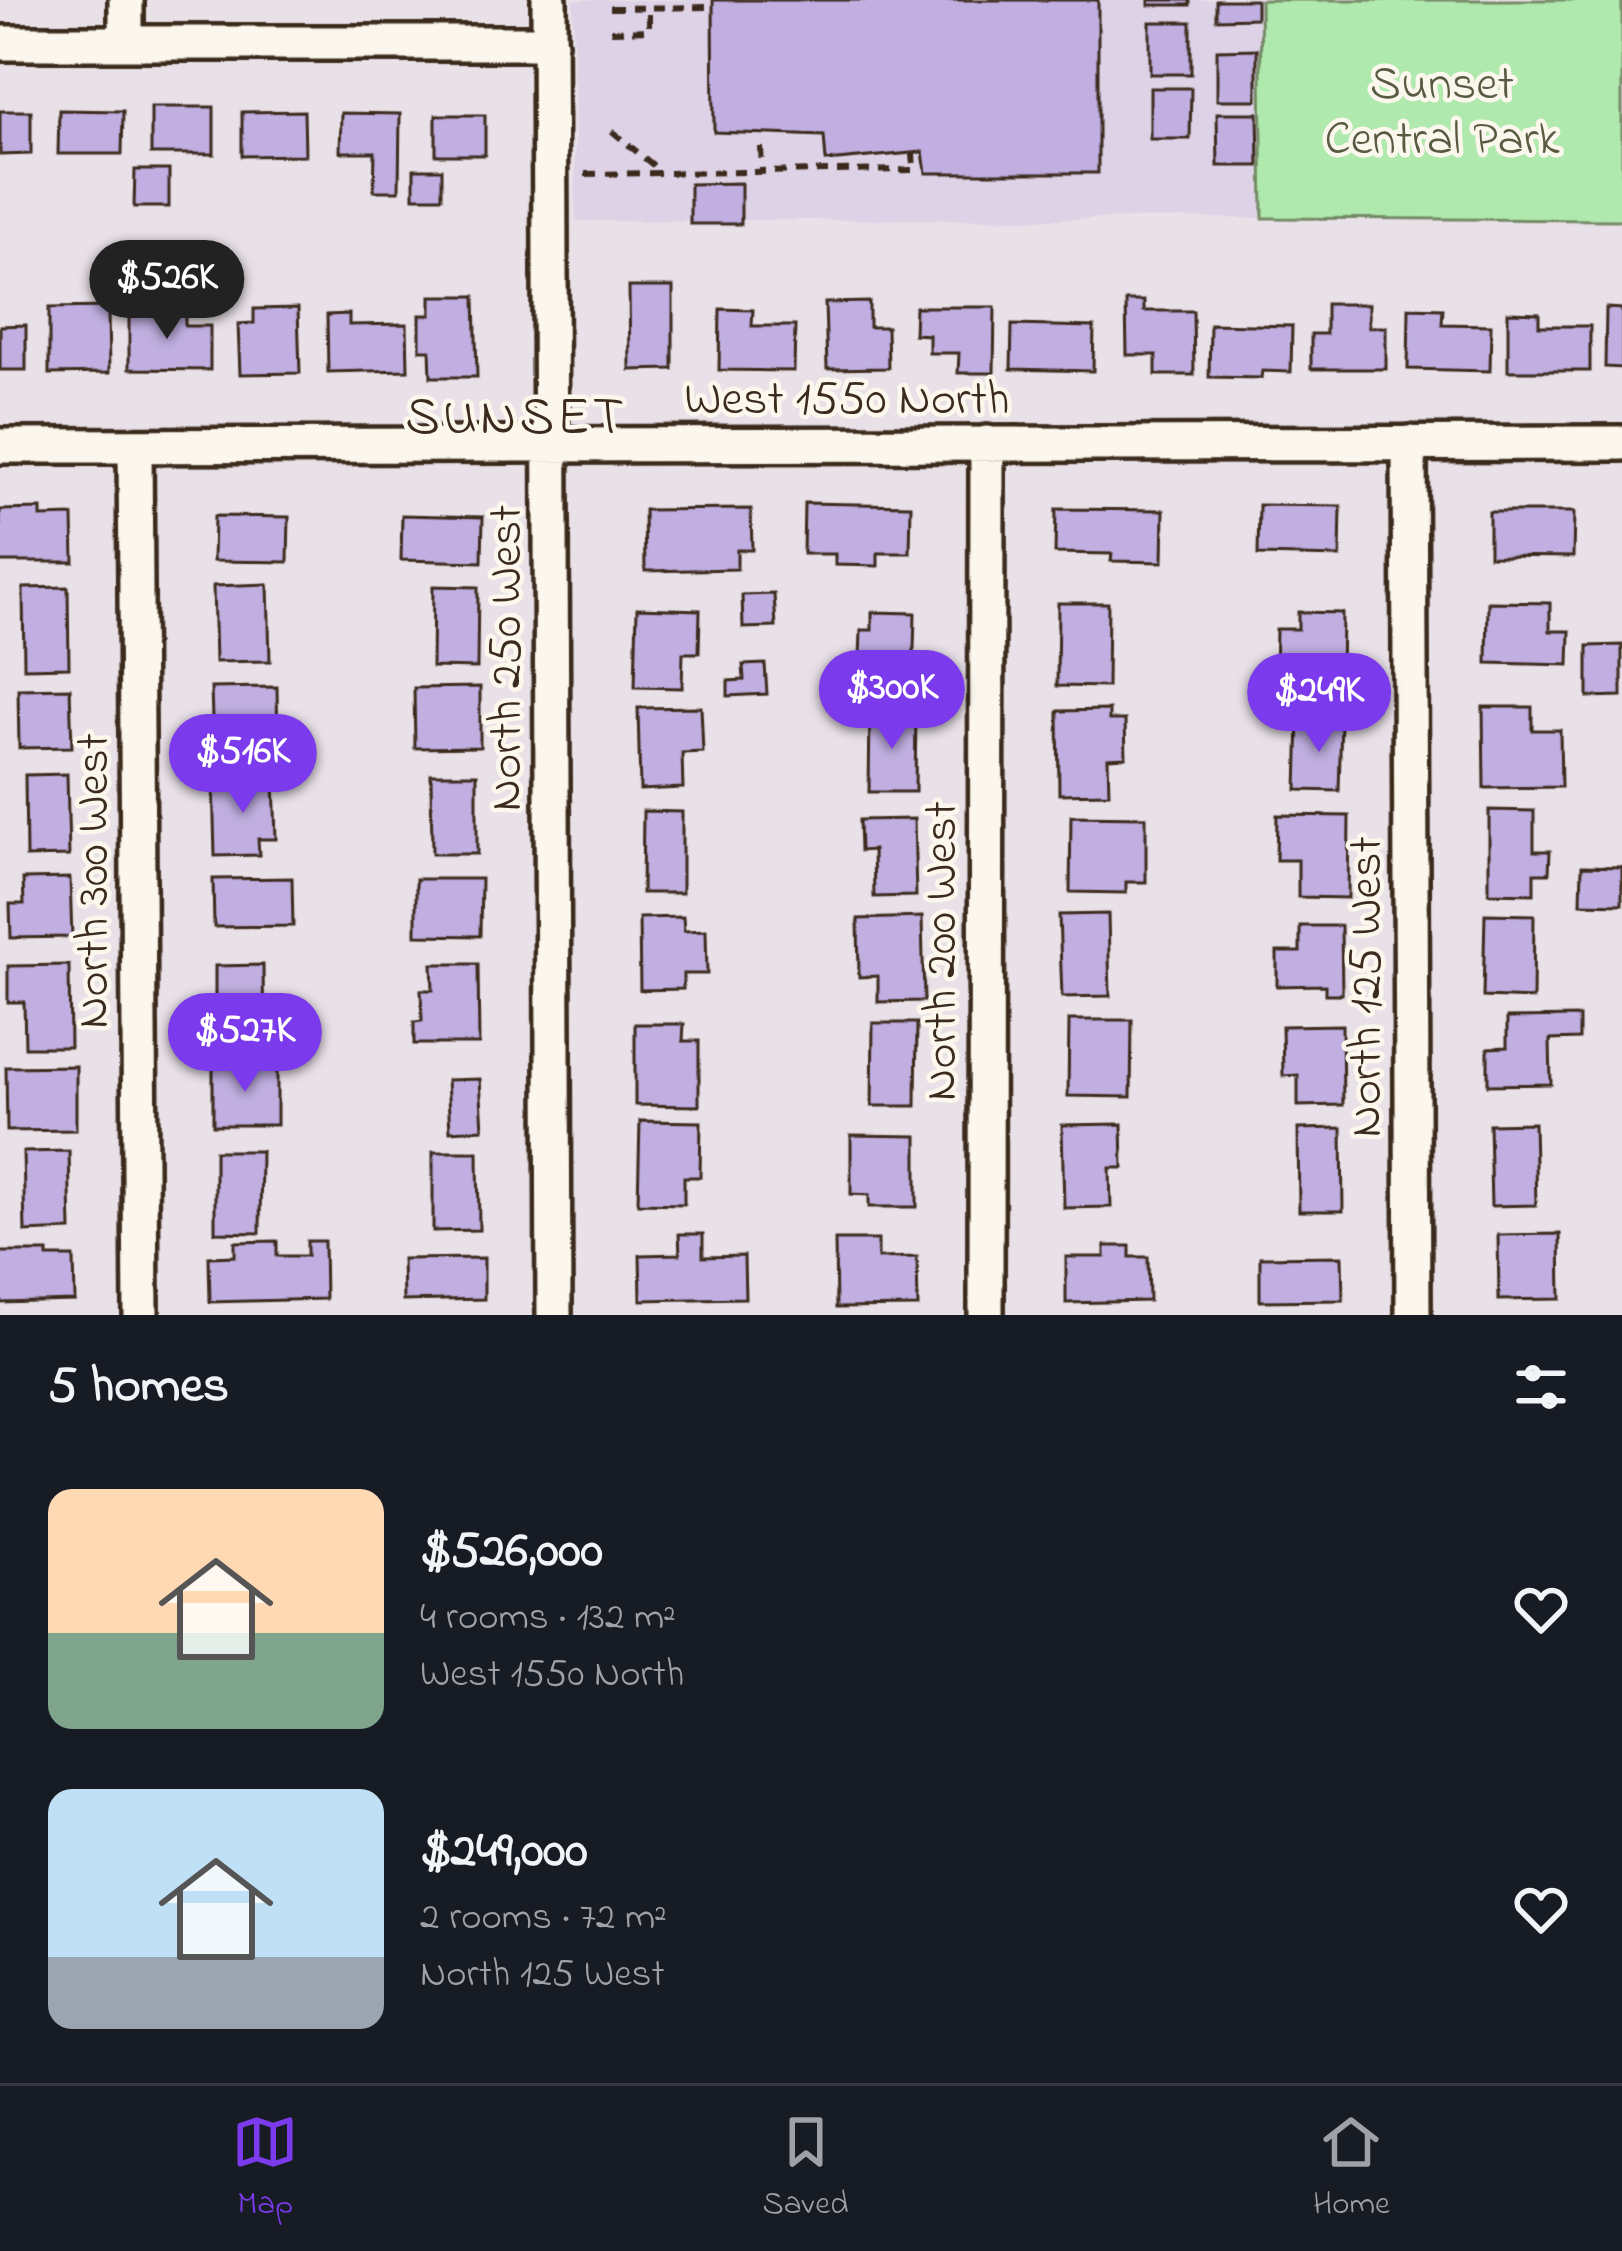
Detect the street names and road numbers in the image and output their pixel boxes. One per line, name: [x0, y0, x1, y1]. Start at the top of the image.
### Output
street label: West 1550 North: [684, 366, 1010, 436]
street label: North 250 West: [473, 505, 543, 811]
street label: North 300 West: [60, 733, 130, 1029]
street label: North 200 West: [908, 801, 978, 1101]
street label: North 125 West: [1333, 836, 1403, 1138]

